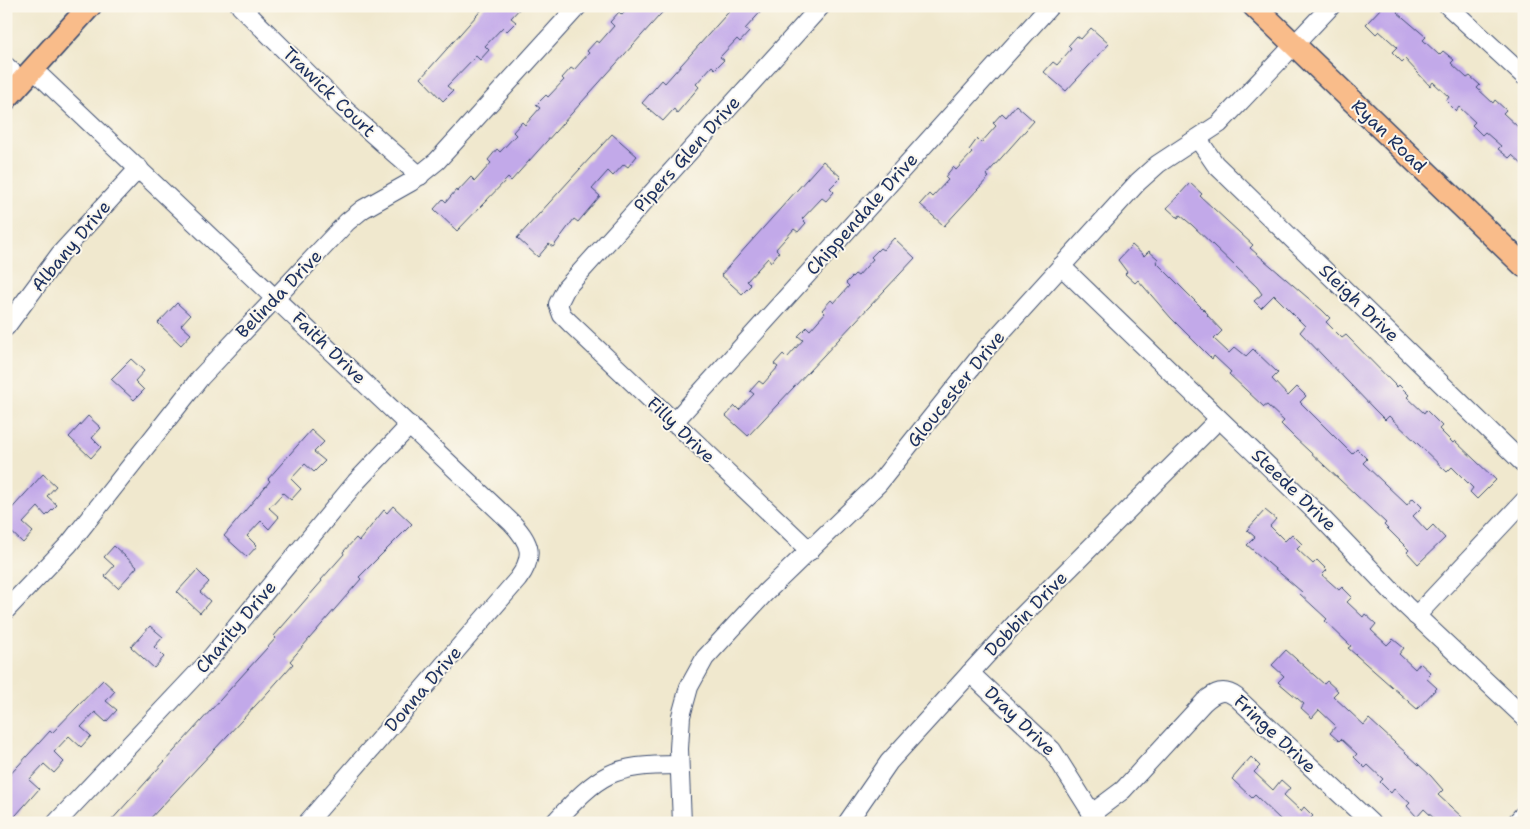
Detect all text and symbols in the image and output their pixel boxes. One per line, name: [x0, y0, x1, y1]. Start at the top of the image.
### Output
street label: Trawick Court: [277, 41, 381, 143]
street label: Pipers Glen Drive: [628, 91, 746, 217]
street label: Ryan Road: [1346, 94, 1432, 178]
street label: Chippendale Drive: [801, 148, 923, 280]
street label: Albany Drive: [26, 195, 116, 297]
street label: Belinda Drive: [231, 244, 327, 344]
street label: Sleigh Drive: [1314, 259, 1404, 347]
street label: Faith Drive: [287, 307, 371, 389]
street label: Gloucester Drive: [902, 326, 1010, 452]
street label: Filly Drive: [642, 392, 720, 468]
street label: Steede Drive: [1246, 443, 1342, 537]
street label: Dobbin Drive: [979, 566, 1073, 662]
street label: Charity Drive: [190, 576, 282, 678]
street label: Donna Drive: [379, 641, 467, 737]
street label: Dray Drive: [979, 681, 1061, 761]
street label: Fringe Drive: [1229, 690, 1321, 778]

